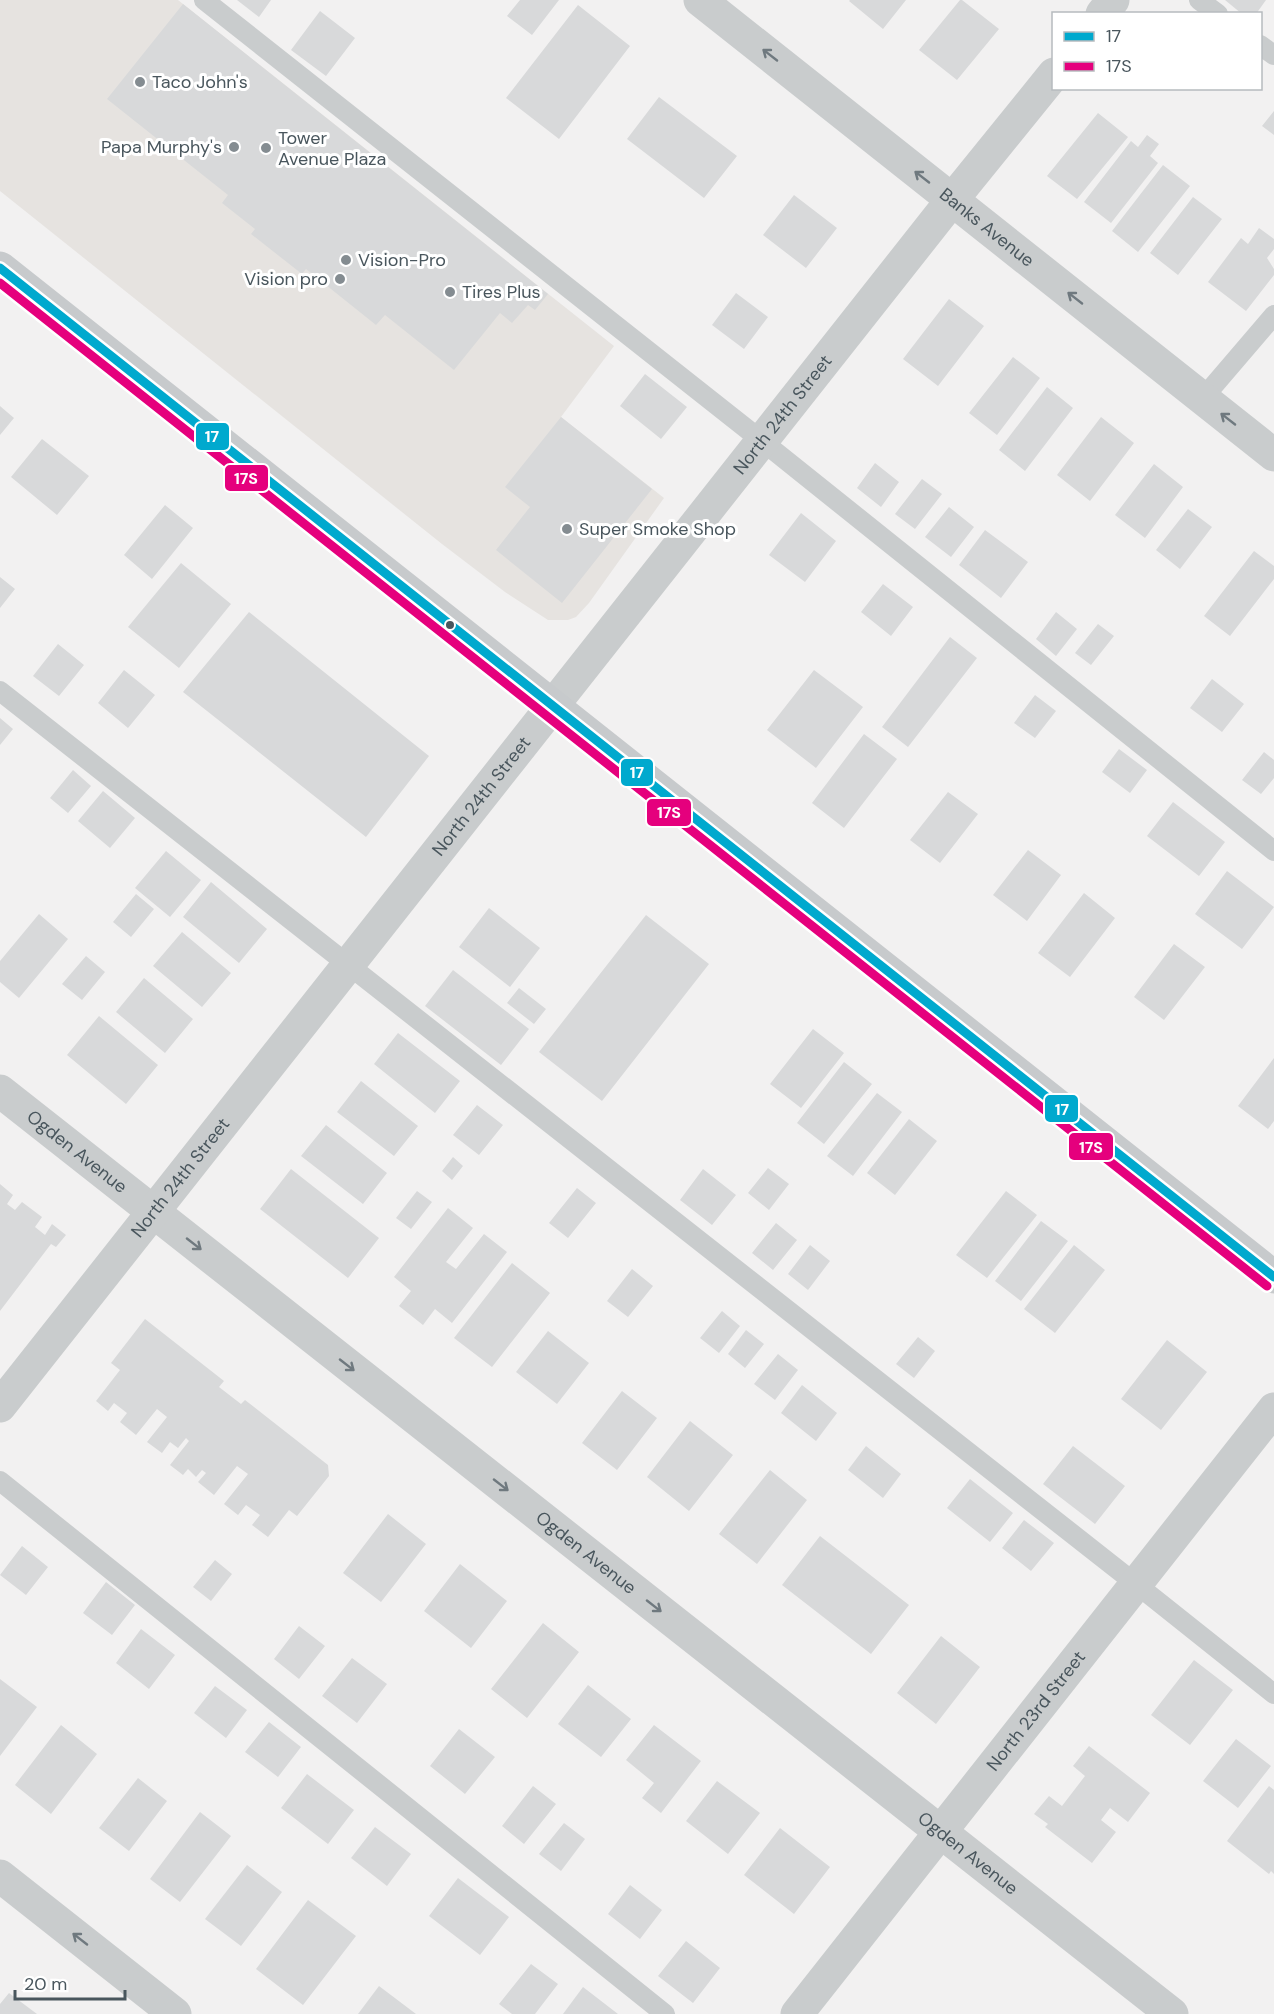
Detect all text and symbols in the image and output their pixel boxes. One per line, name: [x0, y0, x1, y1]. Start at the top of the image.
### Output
legend: [1052, 12, 1262, 90]
text: 17: [1106, 24, 1121, 48]
one-way arrow: [762, 49, 778, 62]
text: 17S: [1106, 54, 1132, 78]
place label: Taco John's: [152, 70, 248, 94]
marker: Taco John's: [133, 75, 147, 89]
place label: Tower Avenue Plaza: [278, 126, 386, 171]
place label: Papa Murphy's: [101, 135, 222, 159]
marker: Papa Murphy's: [227, 140, 241, 154]
marker: Tower Avenue Plaza: [259, 141, 273, 155]
one-way arrow: [915, 170, 931, 183]
street label: Banks Avenue: [934, 182, 1039, 272]
place label: Vision-Pro: [358, 248, 446, 272]
marker: Vision-Pro: [339, 253, 353, 267]
place label: Vision pro: [244, 267, 328, 291]
marker: Vision pro: [333, 272, 347, 286]
place label: Tires Plus: [462, 280, 541, 304]
marker: Tires Plus: [443, 285, 457, 299]
one-way arrow: [1068, 291, 1084, 304]
street label: North 24th Street: [728, 350, 837, 480]
one-way arrow: [1220, 412, 1236, 425]
line badge: 17: [195, 422, 230, 451]
text: 17: [205, 426, 220, 447]
line badge: 17S: [224, 464, 269, 492]
text: 17S: [234, 468, 258, 489]
place label: Super Smoke Shop: [579, 517, 736, 541]
marker: Super Smoke Shop: [560, 522, 574, 536]
unlabelled marker: [444, 619, 456, 631]
street label: North 24th Street: [427, 731, 536, 861]
line badge: 17: [620, 758, 654, 787]
text: 17: [630, 762, 645, 783]
line badge: 17S: [646, 798, 692, 827]
text: 17S: [657, 802, 681, 823]
line badge: 17: [1044, 1094, 1079, 1123]
text: 17: [1055, 1099, 1070, 1120]
street label: Ogden Avenue: [22, 1105, 132, 1199]
street label: North 24th Street: [126, 1113, 235, 1242]
line badge: 17S: [1068, 1132, 1114, 1161]
text: 17S: [1079, 1137, 1103, 1158]
one-way arrow: [186, 1238, 202, 1251]
one-way arrow: [339, 1358, 355, 1371]
one-way arrow: [492, 1479, 508, 1492]
street label: Ogden Avenue: [531, 1506, 641, 1600]
one-way arrow: [646, 1599, 662, 1612]
street label: North 23rd Street: [981, 1646, 1091, 1776]
street label: Ogden Avenue: [913, 1806, 1023, 1900]
one-way arrow: [72, 1932, 88, 1945]
scale bar: [15, 1963, 124, 2001]
text: 20 m: [24, 1972, 67, 1996]

